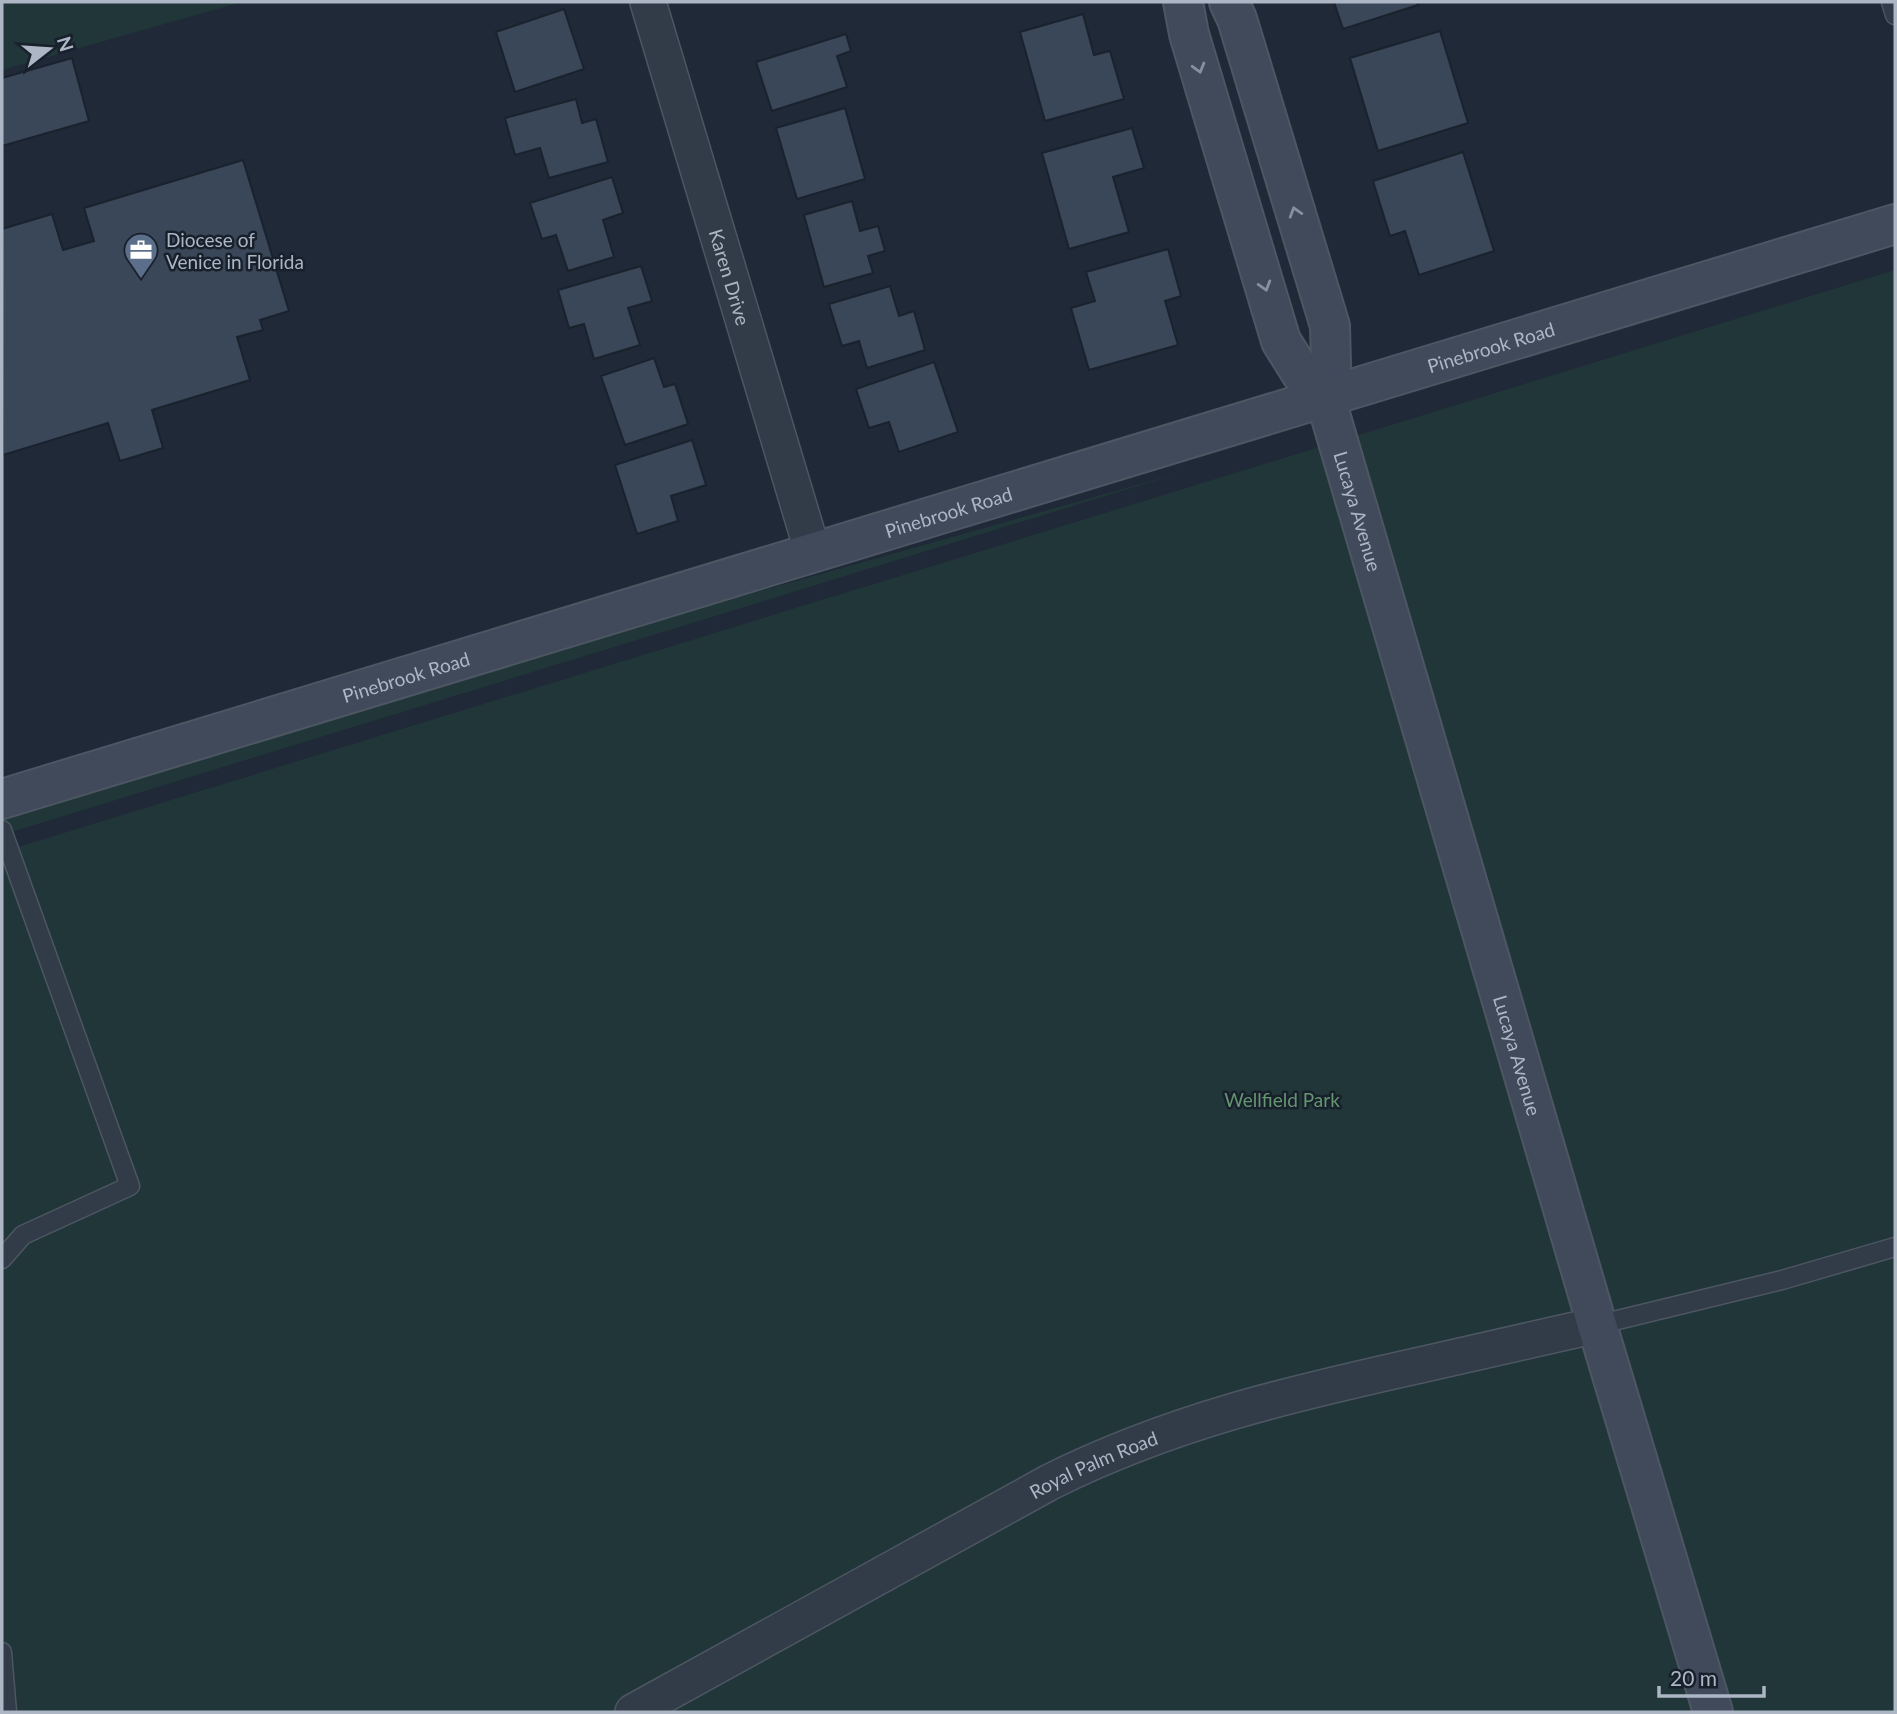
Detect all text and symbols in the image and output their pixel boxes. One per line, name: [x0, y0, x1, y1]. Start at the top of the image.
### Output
north arrow: [14, 14, 84, 84]
text: N: [53, 34, 79, 54]
one-way arrow: [1191, 62, 1206, 74]
one-way arrow: [1289, 206, 1304, 218]
street label: Karen Drive: [705, 226, 756, 328]
place label: Diocese of Venice in Florida: [166, 228, 304, 273]
office icon: Diocese of Venice in Florida: [122, 231, 160, 280]
one-way arrow: [1256, 280, 1271, 292]
street label: Pinebrook Road: [1424, 317, 1557, 377]
street label: Lucaya Avenue: [1330, 448, 1387, 574]
street label: Pinebrook Road: [882, 481, 1015, 542]
street label: Pinebrook Road: [339, 646, 472, 707]
street label: Lucaya Avenue: [1489, 992, 1546, 1118]
park label: Wellfield Park: [1224, 1088, 1340, 1111]
street label: Royal Palm Road: [1025, 1426, 1160, 1503]
scale bar: [1659, 1654, 1764, 1698]
text: 20 m: [1670, 1665, 1717, 1690]

